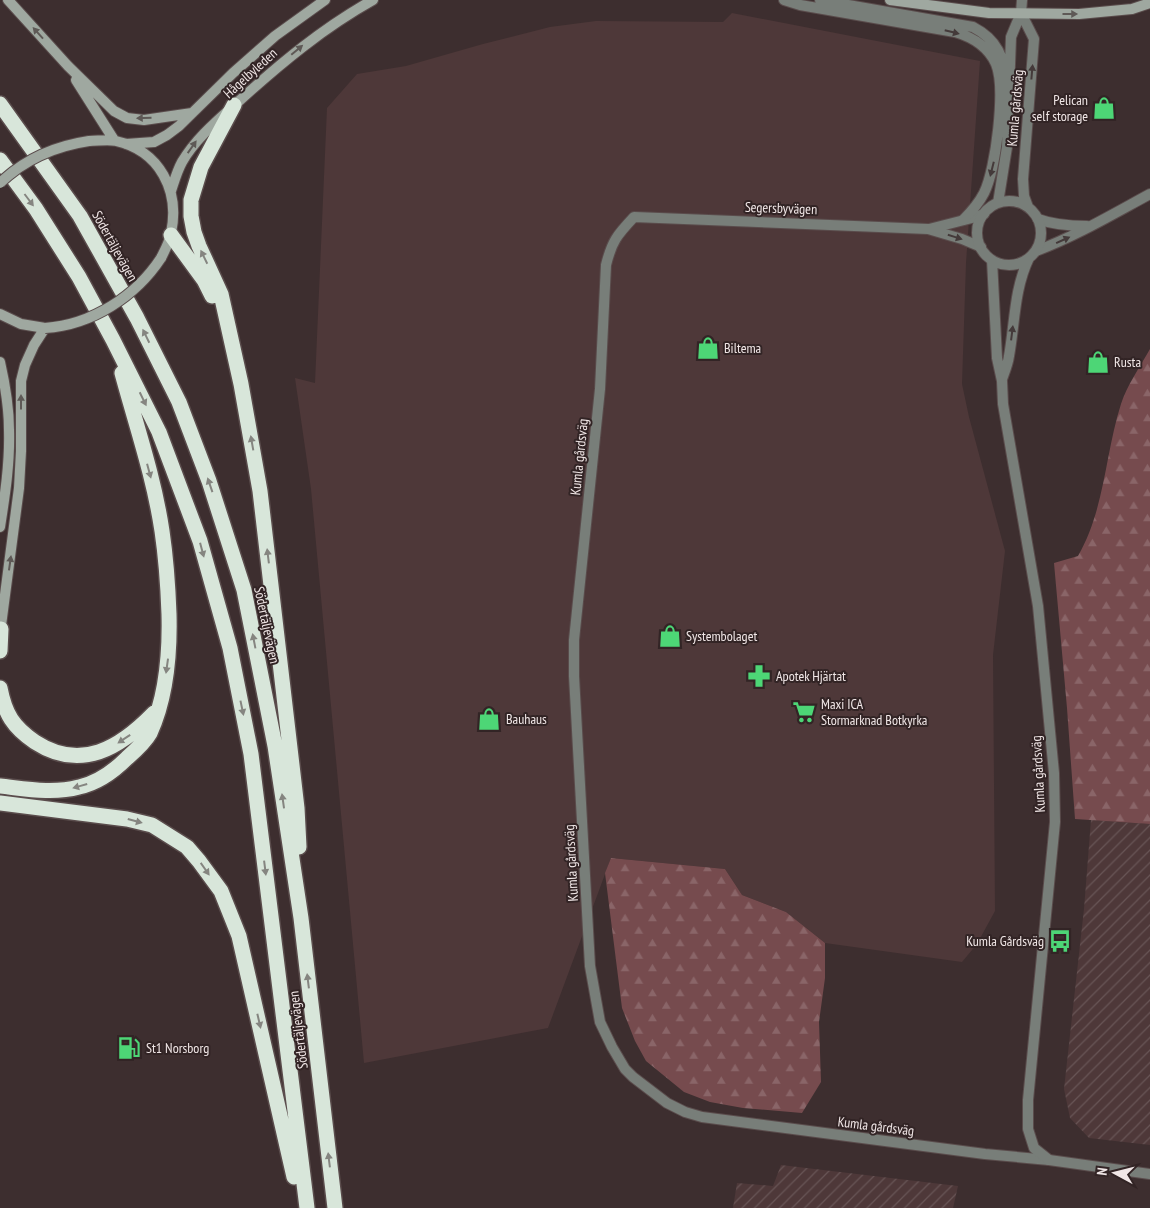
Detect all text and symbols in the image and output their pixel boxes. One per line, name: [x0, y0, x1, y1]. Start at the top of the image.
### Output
one-way arrow: [1062, 10, 1078, 18]
one-way arrow: [32, 26, 43, 39]
one-way arrow: [944, 28, 959, 36]
street label: Hågelbyleden: [219, 44, 281, 102]
one-way arrow: [291, 44, 304, 55]
one-way arrow: [1028, 63, 1036, 79]
street label: Kumla gårdsväg: [1003, 69, 1027, 147]
place label: Pelican self storage: [1032, 91, 1088, 125]
shop icon: Pelican self storage: [1091, 95, 1117, 121]
one-way arrow: [135, 115, 151, 123]
one-way arrow: [187, 141, 197, 154]
one-way arrow: [988, 161, 996, 176]
one-way arrow: [24, 193, 34, 207]
street label: Segersbyvägen: [744, 198, 818, 218]
street label: Södertäljevägen: [88, 207, 142, 285]
one-way arrow: [947, 233, 962, 241]
one-way arrow: [1056, 236, 1070, 244]
one-way arrow: [200, 250, 208, 264]
one-way arrow: [1008, 325, 1016, 341]
one-way arrow: [142, 329, 150, 343]
shop icon: Biltema: [695, 335, 721, 361]
place label: Biltema: [724, 339, 761, 357]
shop icon: Rusta: [1085, 349, 1111, 375]
place label: Rusta: [1114, 353, 1141, 371]
one-way arrow: [139, 392, 147, 406]
one-way arrow: [17, 393, 25, 409]
street label: Kumla gårdsväg: [566, 418, 592, 496]
one-way arrow: [247, 435, 255, 451]
one-way arrow: [145, 464, 153, 479]
one-way arrow: [206, 477, 214, 492]
one-way arrow: [199, 543, 207, 558]
one-way arrow: [264, 548, 272, 564]
one-way arrow: [6, 555, 14, 571]
street label: Södertäljevägen: [250, 585, 284, 665]
shop icon: Systembolaget: [657, 623, 683, 649]
place label: Systembolaget: [686, 627, 757, 645]
one-way arrow: [250, 634, 258, 649]
one-way arrow: [163, 658, 171, 674]
pharmacy icon: Apotek Hjärtat: [746, 663, 772, 689]
place label: Apotek Hjärtat: [776, 667, 846, 685]
place label: Maxi ICA Stormarknad Botkyrka: [821, 695, 927, 729]
supermarket icon: Maxi ICA Stormarknad Botkyrka: [791, 699, 817, 725]
one-way arrow: [238, 700, 246, 715]
shop icon: Bauhaus: [476, 706, 502, 732]
place label: Bauhaus: [506, 710, 547, 728]
one-way arrow: [117, 734, 131, 744]
street label: Kumla gårdsväg: [1027, 735, 1049, 813]
one-way arrow: [72, 783, 87, 791]
one-way arrow: [279, 793, 287, 809]
one-way arrow: [127, 817, 143, 825]
street label: Kumla gårdsväg: [560, 824, 582, 902]
one-way arrow: [261, 861, 269, 877]
one-way arrow: [200, 862, 210, 876]
bus stop icon: Kumla Gårdsväg: [1047, 928, 1073, 954]
place label: Kumla Gårdsväg: [966, 932, 1044, 950]
one-way arrow: [304, 973, 312, 989]
street label: Södertäljevägen: [284, 990, 312, 1070]
one-way arrow: [255, 1013, 263, 1028]
fuel station icon: St1 Norsborg: [116, 1035, 142, 1061]
place label: St1 Norsborg: [146, 1039, 209, 1057]
street label: Kumla gårdsväg: [837, 1112, 915, 1140]
north arrow: [1090, 1148, 1140, 1198]
one-way arrow: [325, 1151, 333, 1167]
text: N: [1093, 1167, 1111, 1176]

